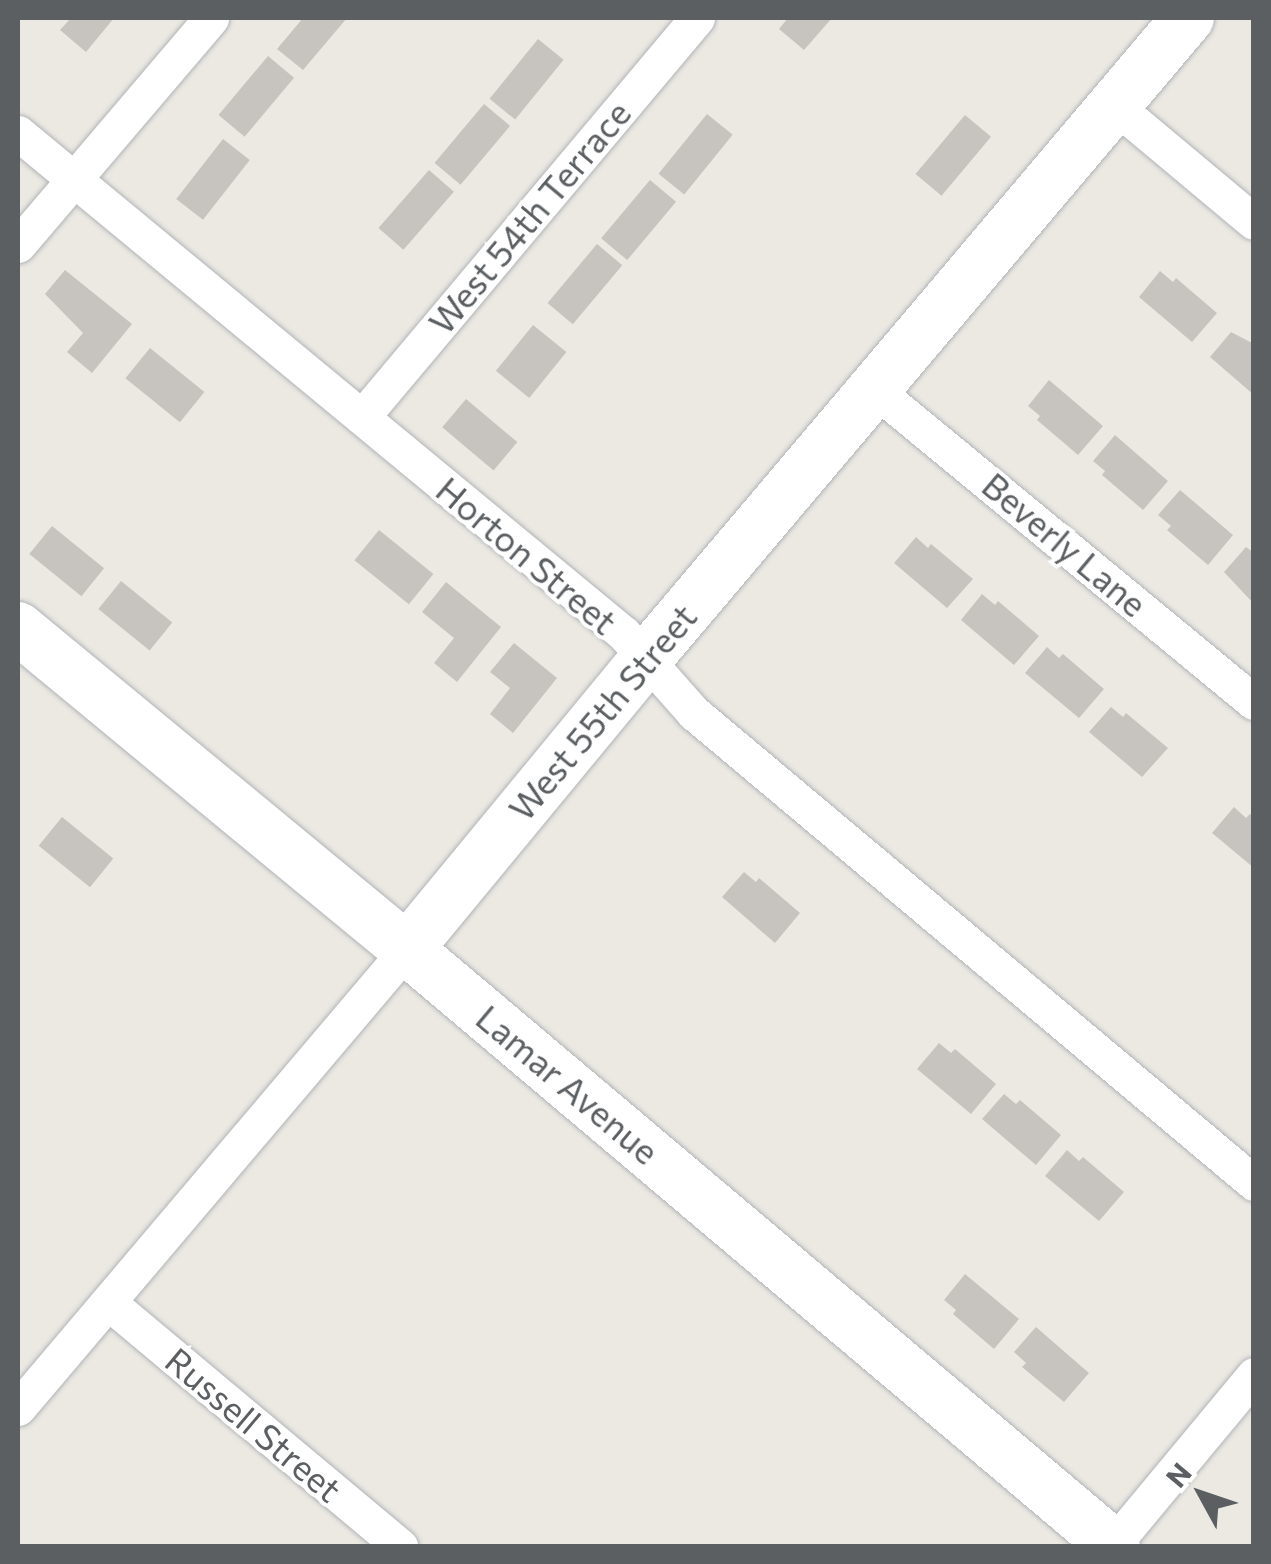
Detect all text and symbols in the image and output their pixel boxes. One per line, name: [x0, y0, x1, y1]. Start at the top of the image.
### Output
street label: West 54th Terrace: [419, 92, 639, 342]
street label: Beverly Lane: [975, 463, 1155, 625]
street label: Horton Street: [429, 468, 625, 642]
street label: West 55th Street: [500, 596, 704, 828]
street label: Lamar Avenue: [468, 996, 668, 1172]
street label: Russell Street: [158, 1338, 350, 1510]
north arrow: [1151, 1444, 1251, 1544]
text: N: [1158, 1456, 1198, 1494]

